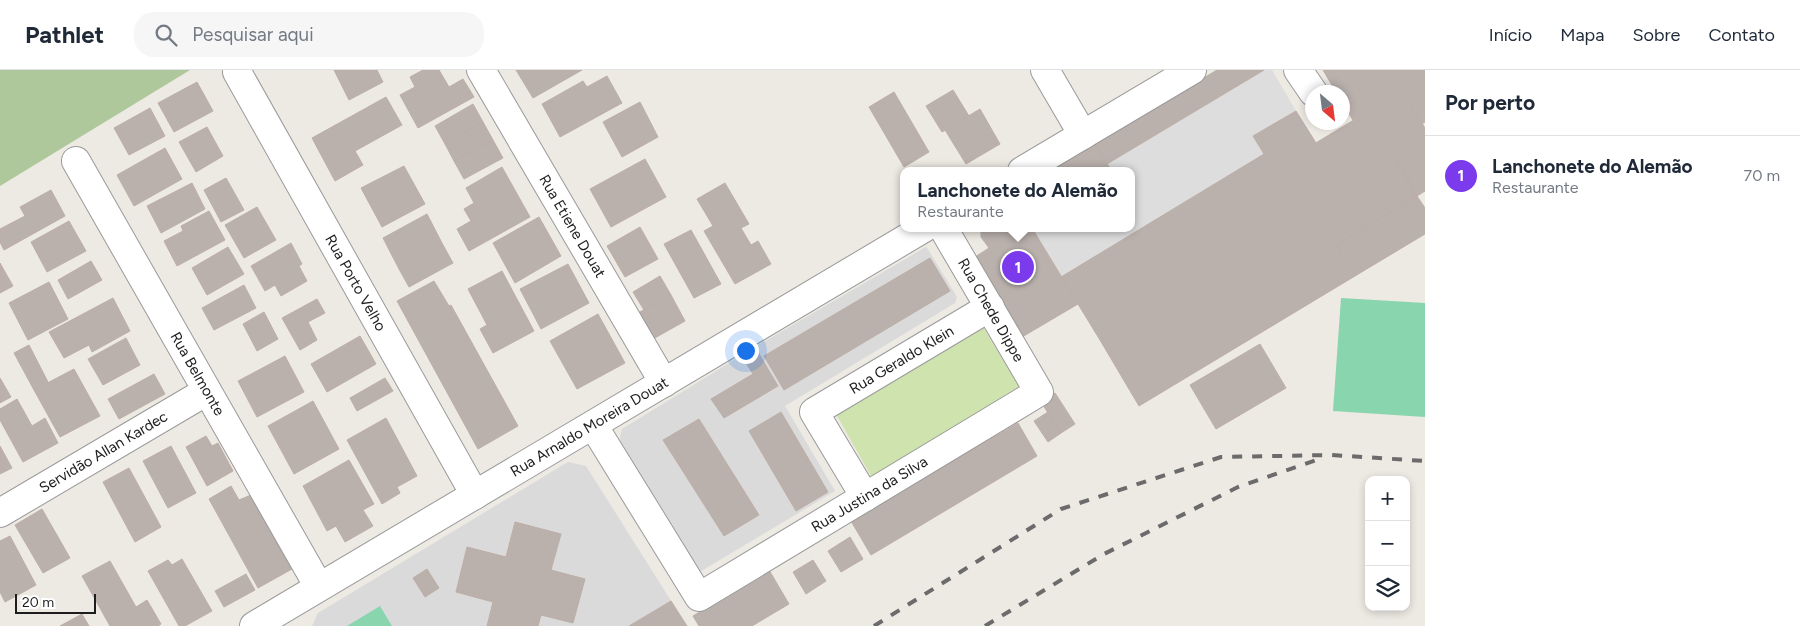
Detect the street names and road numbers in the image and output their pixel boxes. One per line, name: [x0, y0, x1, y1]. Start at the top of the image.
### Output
street label: Rua Etiene Douat: [535, 171, 610, 281]
street label: Rua Porto Velho: [321, 231, 390, 335]
street label: Rua Chede Dippe: [954, 255, 1028, 365]
street label: Rua Geraldo Klein: [846, 322, 957, 398]
street label: Rua Belmonte: [166, 329, 228, 419]
street label: Rua Arnaldo Moreira Douat: [507, 373, 672, 481]
street label: Servidão Allan Kardec: [36, 407, 171, 497]
street label: Rua Justina da Silva: [808, 452, 931, 536]

